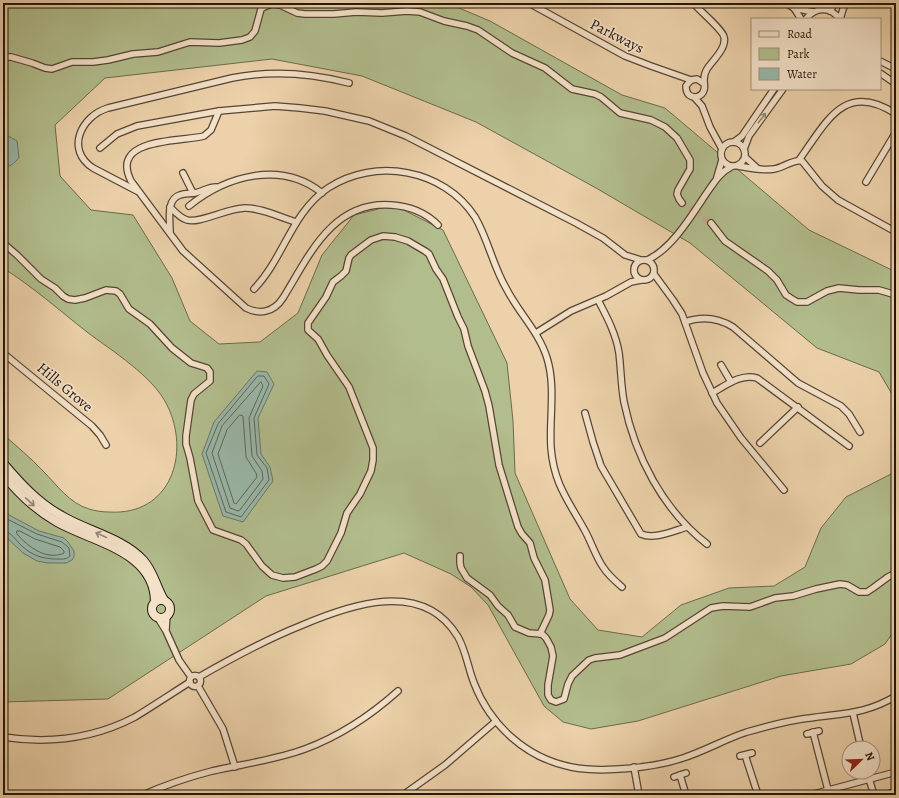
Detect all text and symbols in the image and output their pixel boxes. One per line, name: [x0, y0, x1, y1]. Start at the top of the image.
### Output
street label: Parkways: [587, 14, 647, 58]
legend: [751, 18, 881, 90]
text: Road: [787, 26, 813, 42]
text: Park: [787, 46, 810, 62]
text: Water: [786, 66, 817, 82]
one-way arrow: [758, 113, 766, 124]
street label: Hills Grove: [33, 358, 97, 416]
one-way arrow: [24, 498, 35, 507]
one-way arrow: [96, 531, 108, 538]
north arrow: [841, 740, 881, 780]
text: N: [861, 750, 878, 763]

